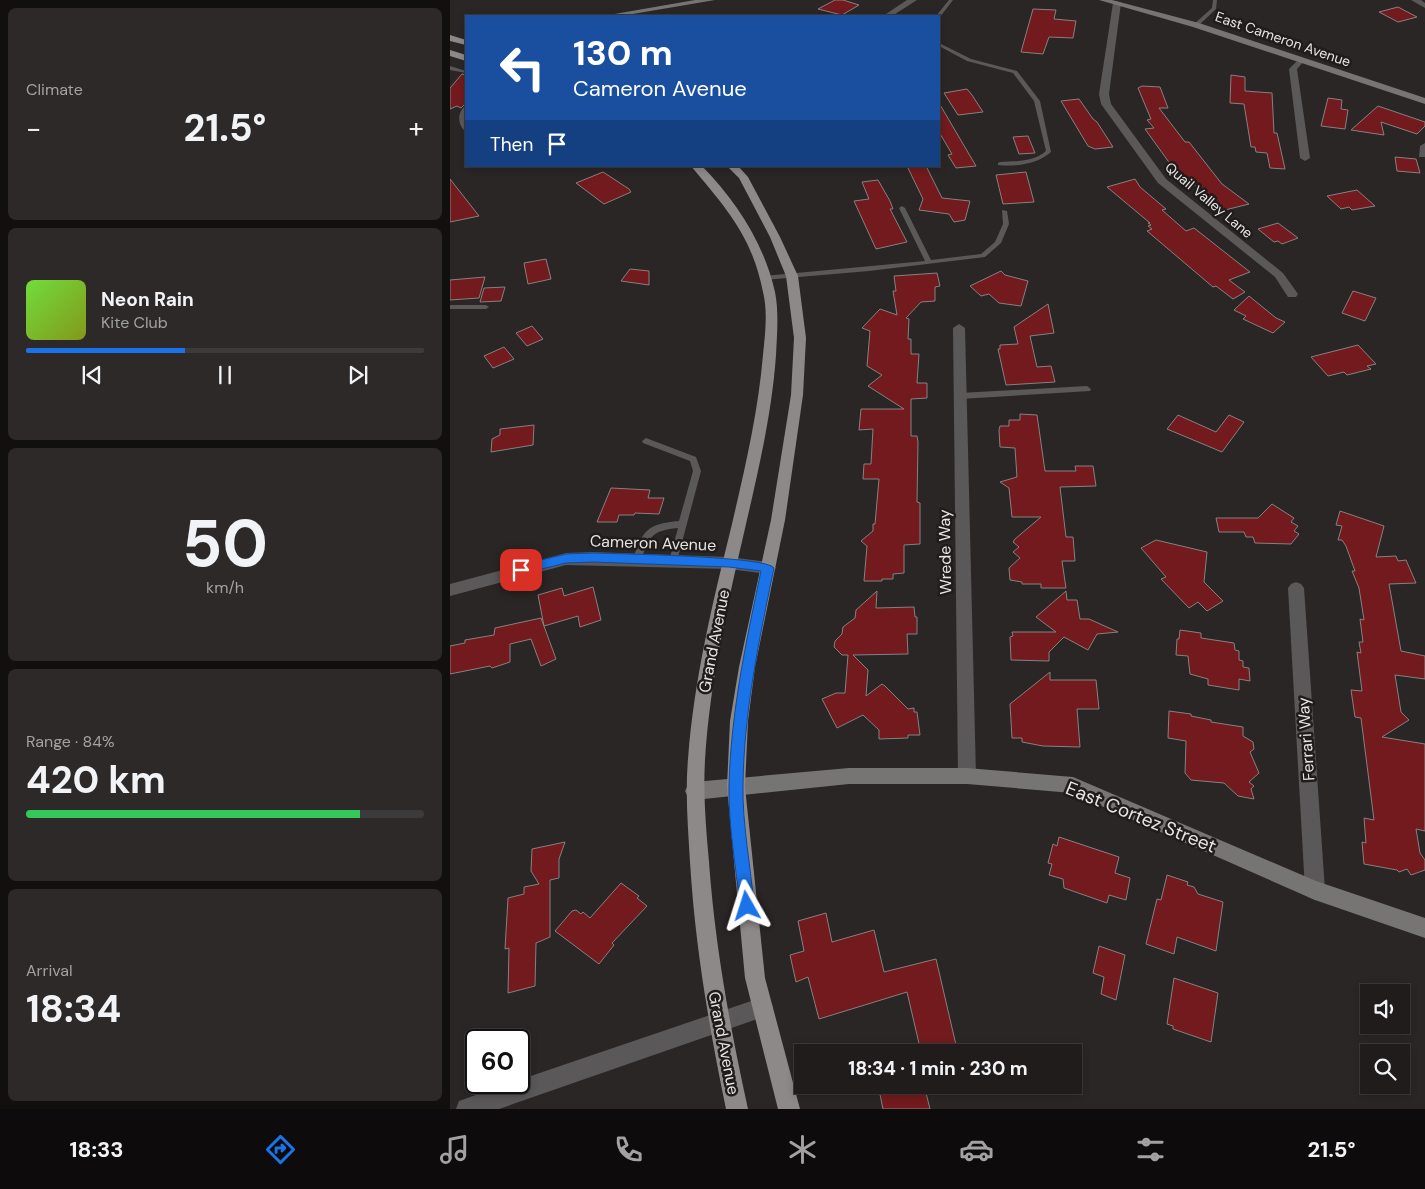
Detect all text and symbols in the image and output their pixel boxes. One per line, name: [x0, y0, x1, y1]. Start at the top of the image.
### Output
street label: East Cameron Avenue: [1213, 7, 1353, 71]
text: 130 m: [573, 30, 673, 76]
icon: left: [490, 35, 555, 100]
text: Cameron Avenue: [573, 74, 747, 103]
text: Climate: [26, 79, 83, 100]
text: 21.5°: [184, 103, 266, 153]
text: −: [26, 110, 41, 147]
text: +: [409, 110, 424, 147]
icon: arrive: [543, 130, 571, 158]
text: Then: [490, 132, 533, 157]
street label: Quail Valley Lane: [1161, 158, 1257, 242]
text: Neon Rain: [101, 287, 194, 312]
text: Kite Club: [101, 312, 168, 333]
icon: previous: [78, 361, 106, 389]
icon: pause: [211, 361, 239, 389]
icon: next: [344, 361, 372, 389]
text: 50: [182, 502, 268, 586]
street label: Wrede Way: [934, 509, 956, 595]
street label: Cameron Avenue: [589, 530, 717, 556]
pin: [500, 549, 542, 591]
icon: arrive: [507, 556, 535, 584]
text: km/h: [206, 577, 244, 598]
street label: Grand Avenue: [694, 588, 734, 694]
street label: Ferrari Way: [1293, 696, 1319, 782]
text: Range · 84%: [26, 731, 115, 752]
text: 420 km: [26, 755, 166, 805]
street label: East Cortez Street: [1062, 775, 1220, 859]
position arrow: [720, 879, 772, 931]
text: Arrival: [26, 960, 73, 981]
text: 18:34: [26, 984, 121, 1034]
map controls: [1360, 984, 1410, 1094]
button: sound: [1360, 984, 1410, 1034]
street label: Grand Avenue: [704, 990, 744, 1096]
speed limit sign: 60: [465, 1029, 530, 1094]
button: search: [1360, 1044, 1410, 1094]
text: 18:34 · 1 min · 230 m: [848, 1056, 1028, 1081]
icon: directions: [263, 1132, 298, 1167]
icon: music: [437, 1132, 472, 1167]
icon: phone: [611, 1132, 646, 1167]
icon: climate: [785, 1132, 820, 1167]
icon: car: [959, 1132, 994, 1167]
icon: filters: [1133, 1132, 1168, 1167]
text: 18:33: [70, 1135, 124, 1164]
text: 21.5°: [1308, 1135, 1355, 1164]

